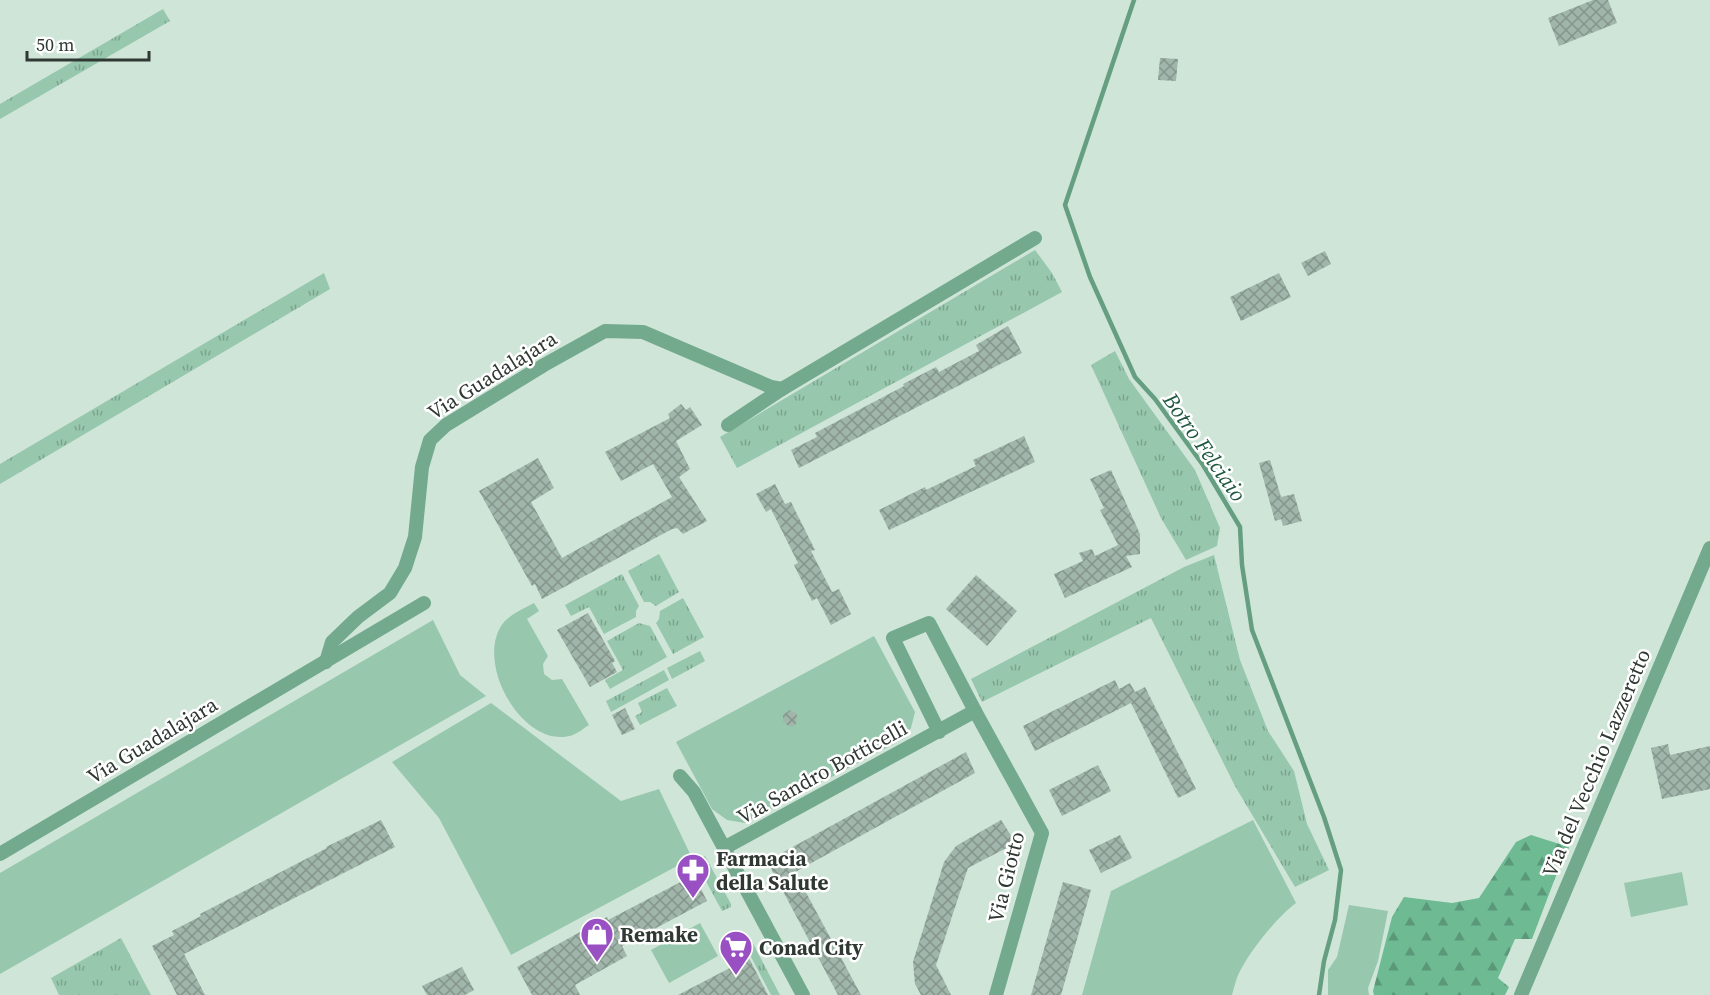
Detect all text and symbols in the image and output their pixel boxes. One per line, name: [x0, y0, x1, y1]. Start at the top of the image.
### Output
scale bar: [27, 24, 148, 62]
text: 50 m: [36, 32, 74, 57]
street label: Via Guadalajara: [422, 323, 562, 426]
water label: Botro Felciaio: [1156, 386, 1254, 508]
street label: Via del Vecchio Lazzeretto: [1535, 645, 1657, 881]
street label: Via Guadalajara: [81, 689, 223, 790]
street label: Via Sandro Botticelli: [732, 713, 912, 831]
street label: Via Giotto: [981, 829, 1031, 925]
place label: Farmacia della Salute: [716, 844, 828, 897]
pharmacy icon: Farmacia della Salute: [675, 852, 711, 899]
shop icon: Remake: [579, 916, 615, 963]
place label: Remake: [620, 920, 698, 949]
supermarket icon: Conad City: [718, 929, 754, 976]
place label: Conad City: [759, 933, 864, 962]

